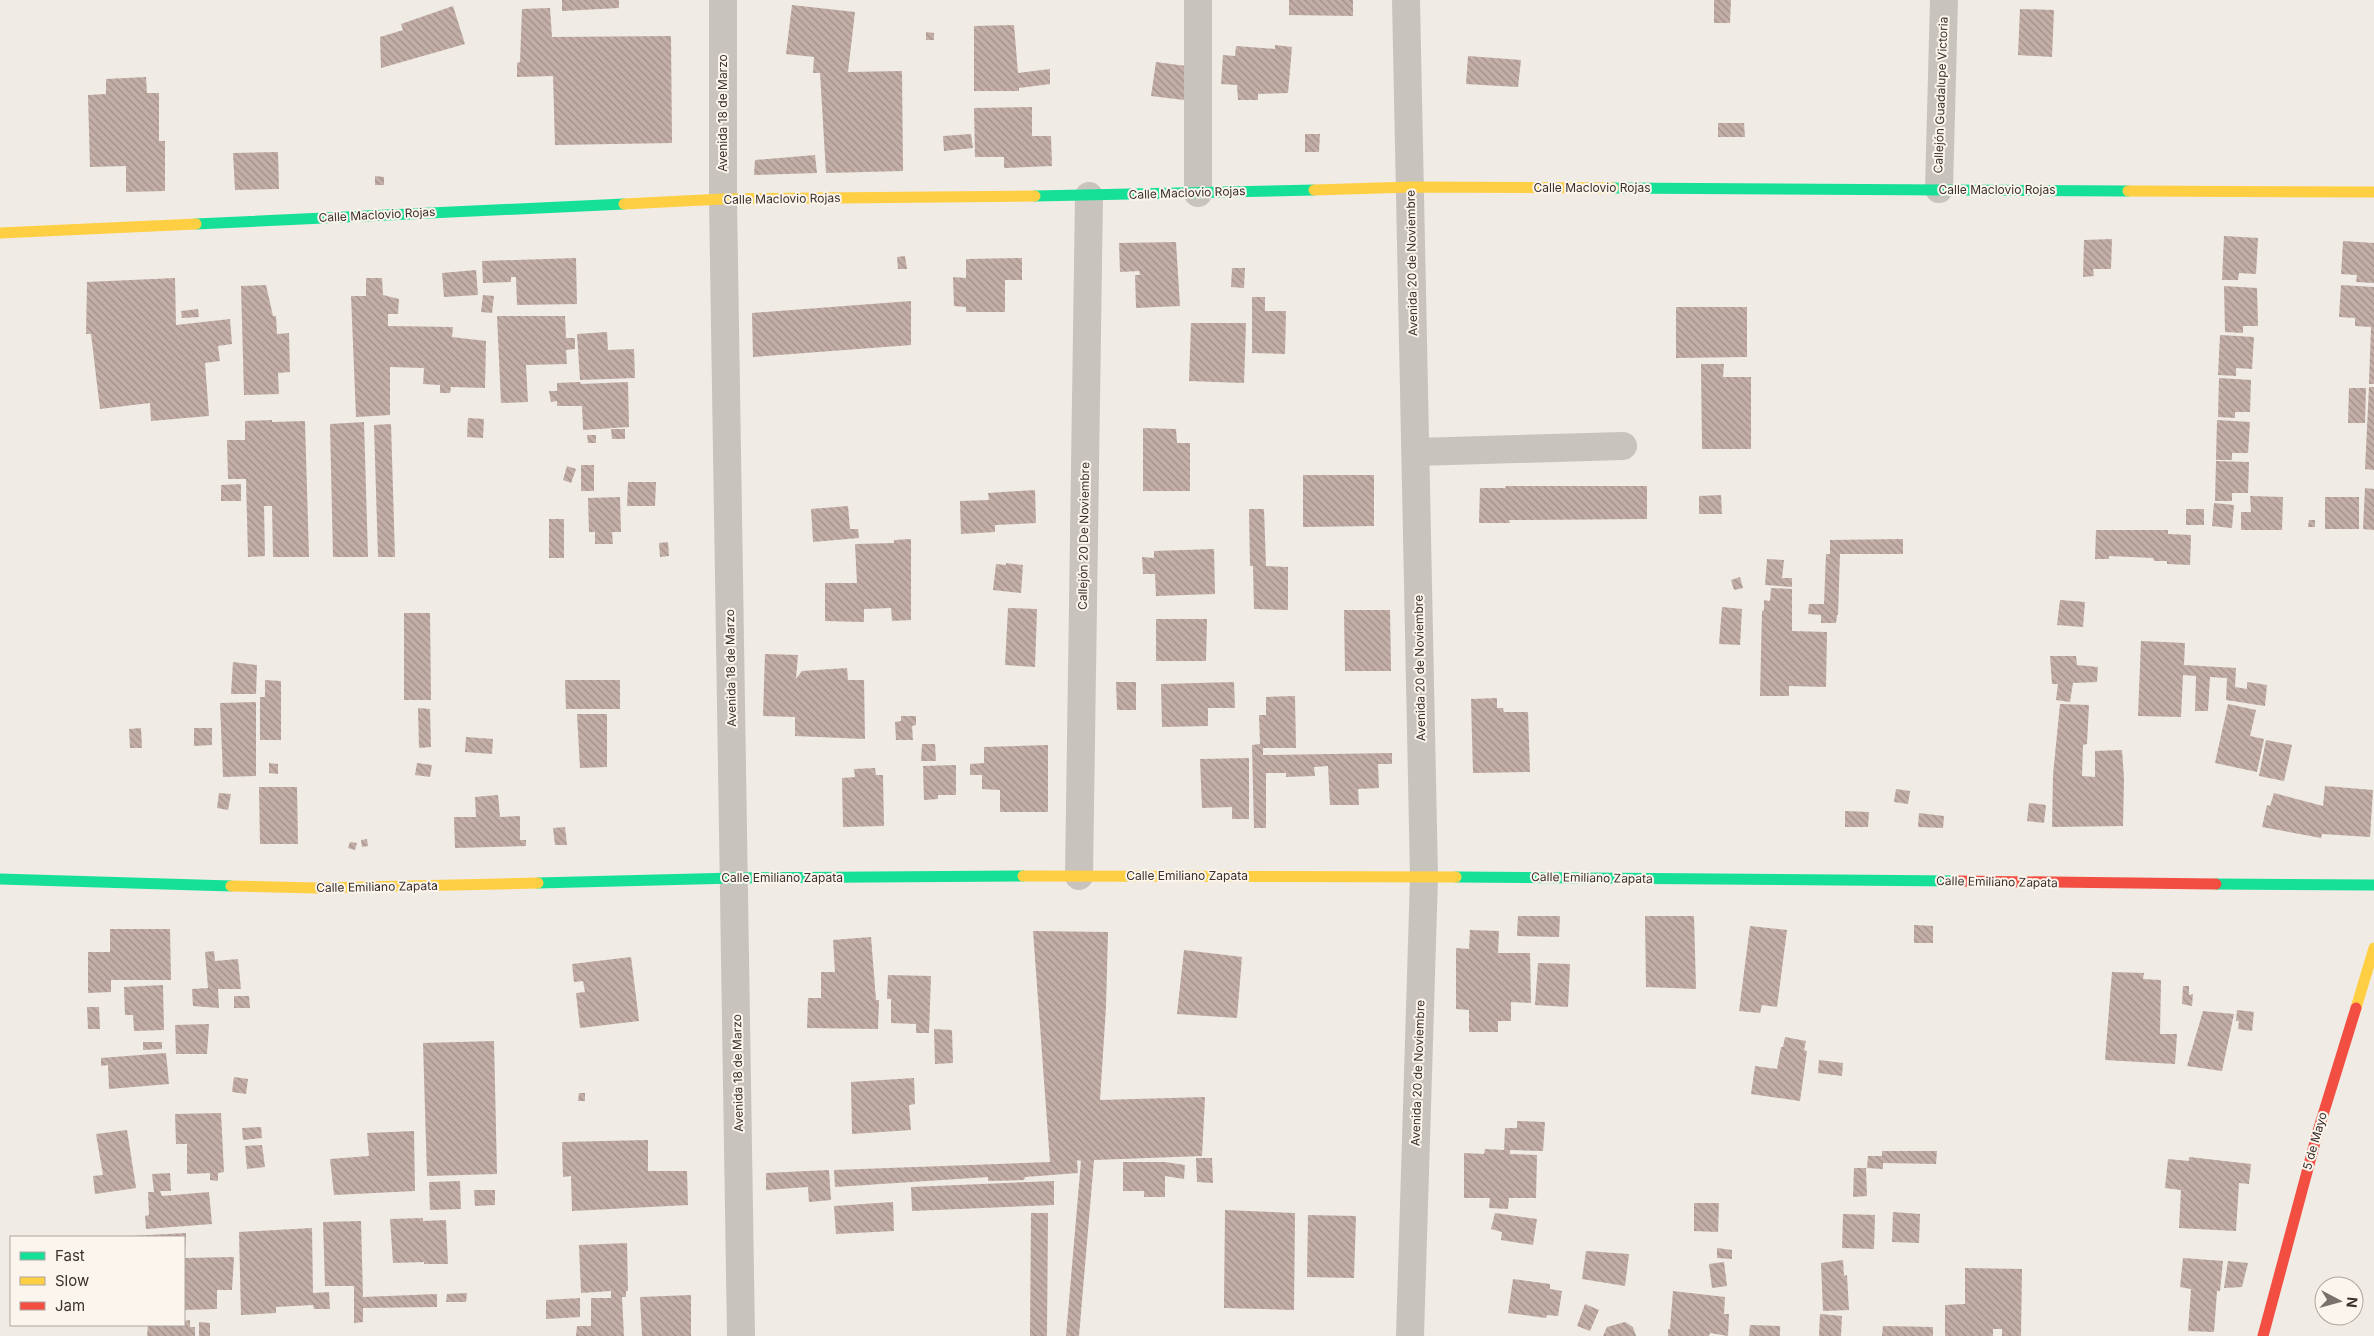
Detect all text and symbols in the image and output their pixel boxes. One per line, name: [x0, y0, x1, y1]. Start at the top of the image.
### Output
street label: Callejón Guadalupe Victoria: [1930, 16, 1951, 174]
street label: Avenida 18 de Marzo: [715, 54, 730, 172]
street label: Calle Maclovio Rojas: [1534, 180, 1650, 195]
street label: Calle Maclovio Rojas: [1939, 182, 2055, 197]
street label: Calle Maclovio Rojas: [1128, 183, 1246, 202]
street label: Calle Maclovio Rojas: [723, 190, 841, 207]
street label: Avenida 20 de Noviembre: [1403, 190, 1420, 336]
street label: Calle Maclovio Rojas: [318, 204, 436, 225]
street label: Callejón 20 De Noviembre: [1075, 462, 1092, 610]
street label: Avenida 20 de Noviembre: [1411, 595, 1428, 741]
street label: Avenida 18 de Marzo: [722, 609, 739, 727]
street label: Calle Emiliano Zapata: [1126, 868, 1248, 883]
street label: Calle Emiliano Zapata: [1531, 869, 1653, 886]
street label: Calle Emiliano Zapata: [721, 870, 843, 885]
street label: Calle Emiliano Zapata: [1936, 873, 2058, 890]
street label: Calle Emiliano Zapata: [316, 878, 438, 895]
street label: Avenida 20 de Noviembre: [1407, 1000, 1428, 1146]
street label: Avenida 18 de Marzo: [729, 1014, 746, 1132]
street label: 5 de Mayo: [2299, 1110, 2330, 1172]
legend: [10, 1236, 185, 1326]
text: Fast: [55, 1246, 85, 1265]
text: Slow: [55, 1271, 89, 1290]
north arrow: [2314, 1276, 2364, 1326]
text: Jam: [55, 1296, 85, 1315]
text: N: [2343, 1296, 2361, 1309]

